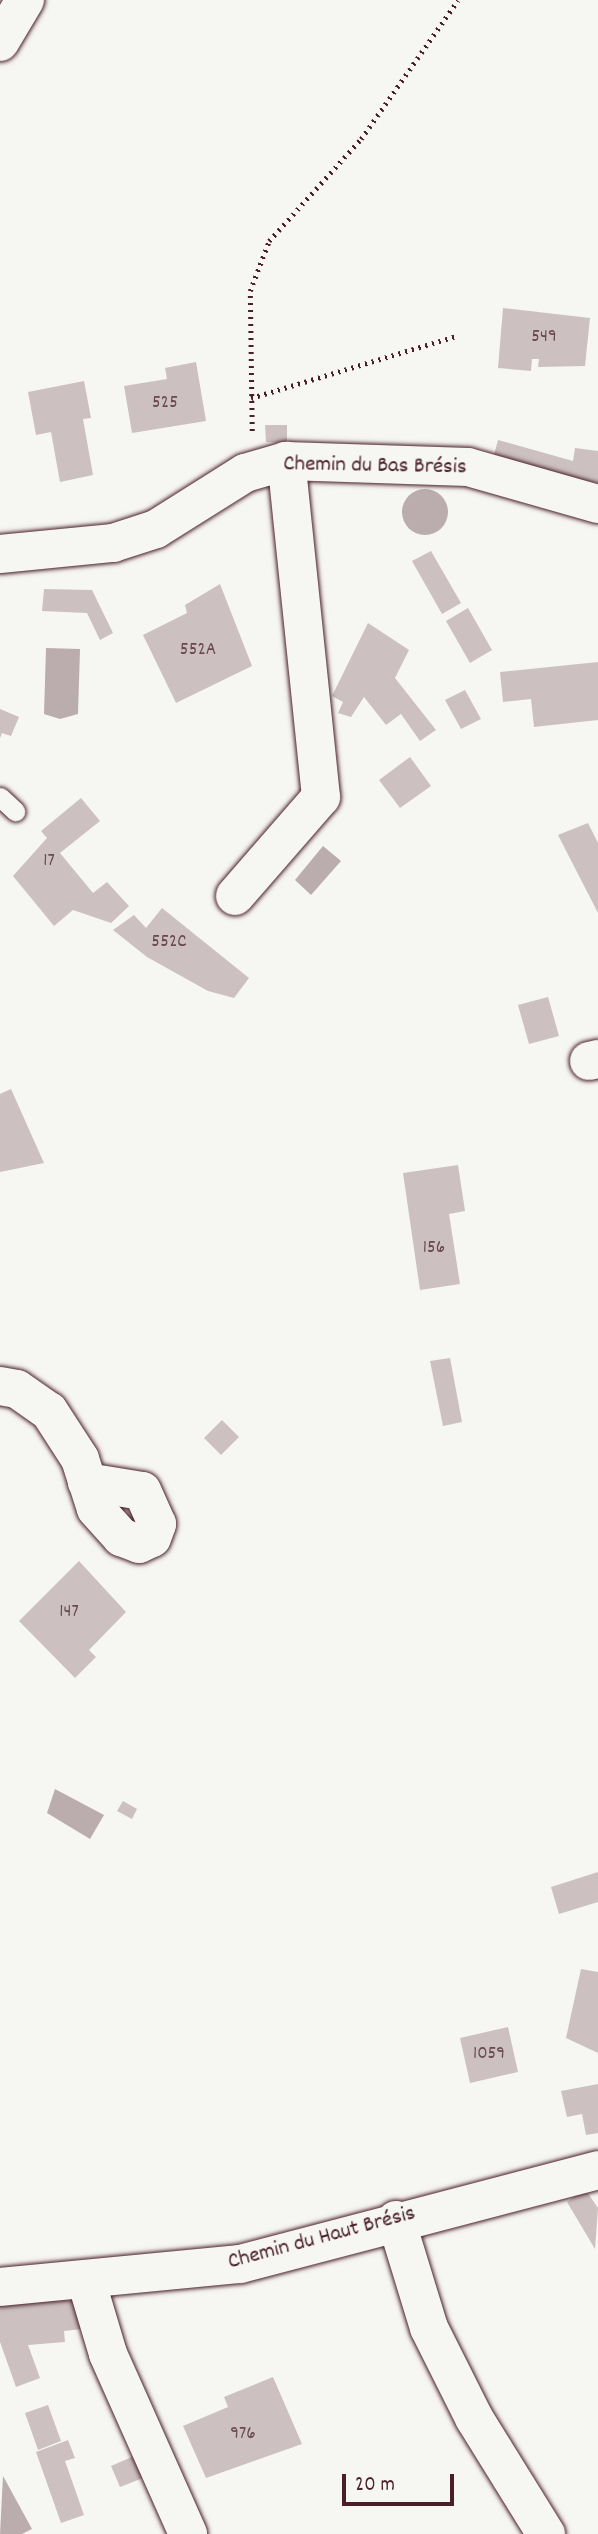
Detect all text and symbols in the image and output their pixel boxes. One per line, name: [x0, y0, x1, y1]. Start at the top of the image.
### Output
house number: 549: [531, 327, 557, 349]
house number: 525: [152, 393, 178, 415]
street label: Chemin du Bas Brésis: [283, 452, 467, 482]
house number: 552A: [180, 640, 216, 662]
house number: 17: [43, 851, 55, 873]
house number: 552C: [151, 932, 187, 954]
house number: 156: [423, 1238, 445, 1260]
house number: 147: [59, 1602, 79, 1624]
house number: 1059: [473, 2044, 505, 2066]
street label: Chemin du Haut Brésis: [225, 2201, 419, 2277]
house number: 976: [230, 2424, 256, 2446]
scale bar: [346, 2460, 458, 2504]
text: 20 m: [355, 2471, 395, 2501]

